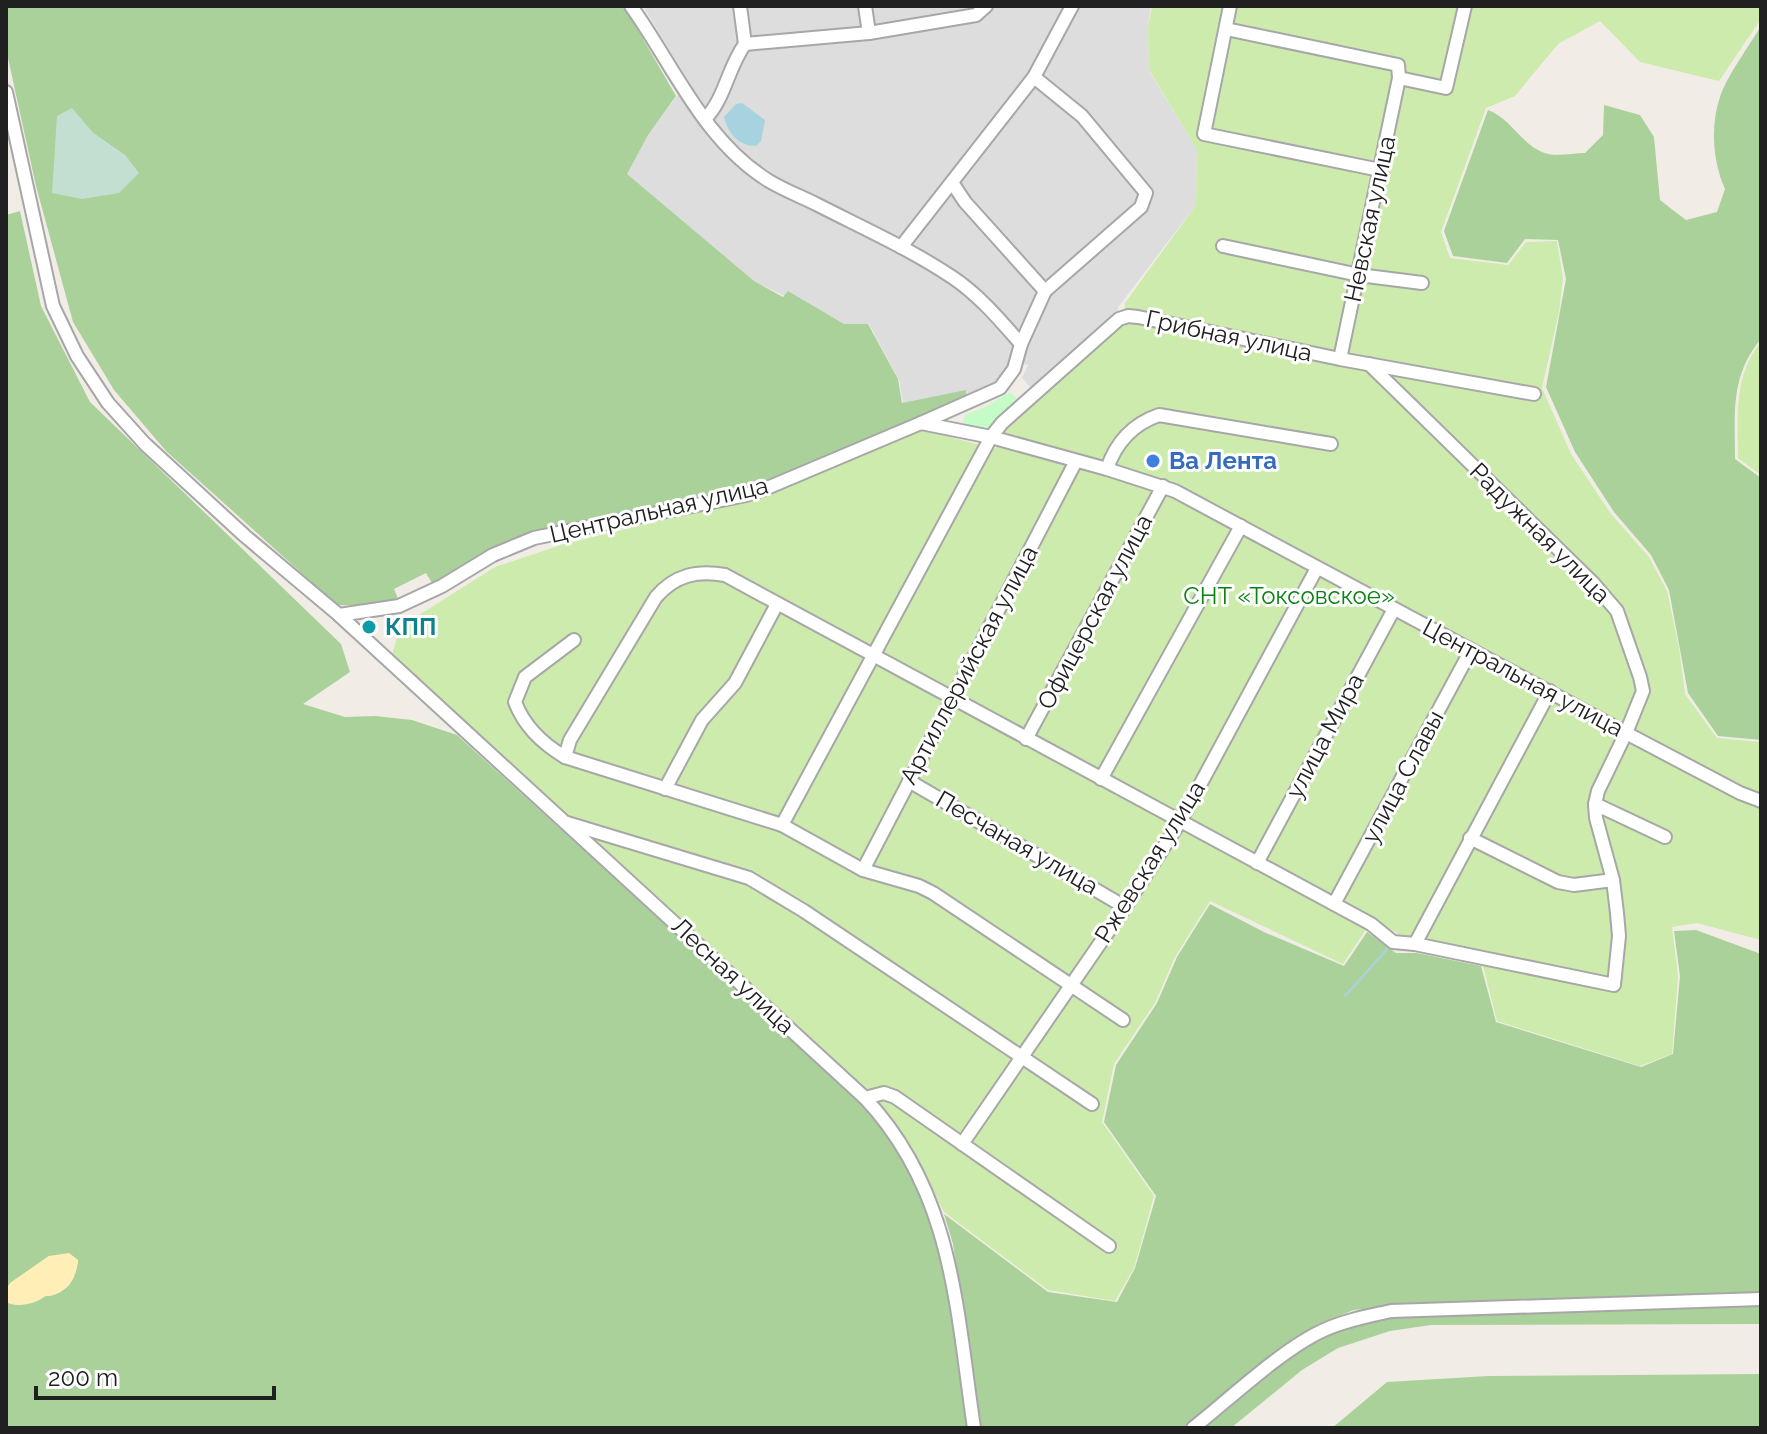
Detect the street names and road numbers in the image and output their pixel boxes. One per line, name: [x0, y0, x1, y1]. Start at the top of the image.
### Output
street label: Невская улица: [1338, 133, 1401, 305]
street label: Грибная улица: [1143, 304, 1315, 367]
street label: Радужная улица: [1464, 456, 1617, 609]
street label: Центральная улица: [547, 470, 771, 549]
street label: Офицерская улица: [1031, 509, 1158, 714]
street label: Артиллерийская улица: [893, 541, 1044, 789]
street label: Центральная улица: [1418, 612, 1629, 743]
street label: улица Мира: [1280, 668, 1370, 803]
street label: улица Славы: [1355, 705, 1450, 848]
street label: Ржевская улица: [1088, 775, 1211, 948]
street label: Песчаная улица: [931, 784, 1104, 901]
street label: Лесная улица: [666, 911, 801, 1040]

